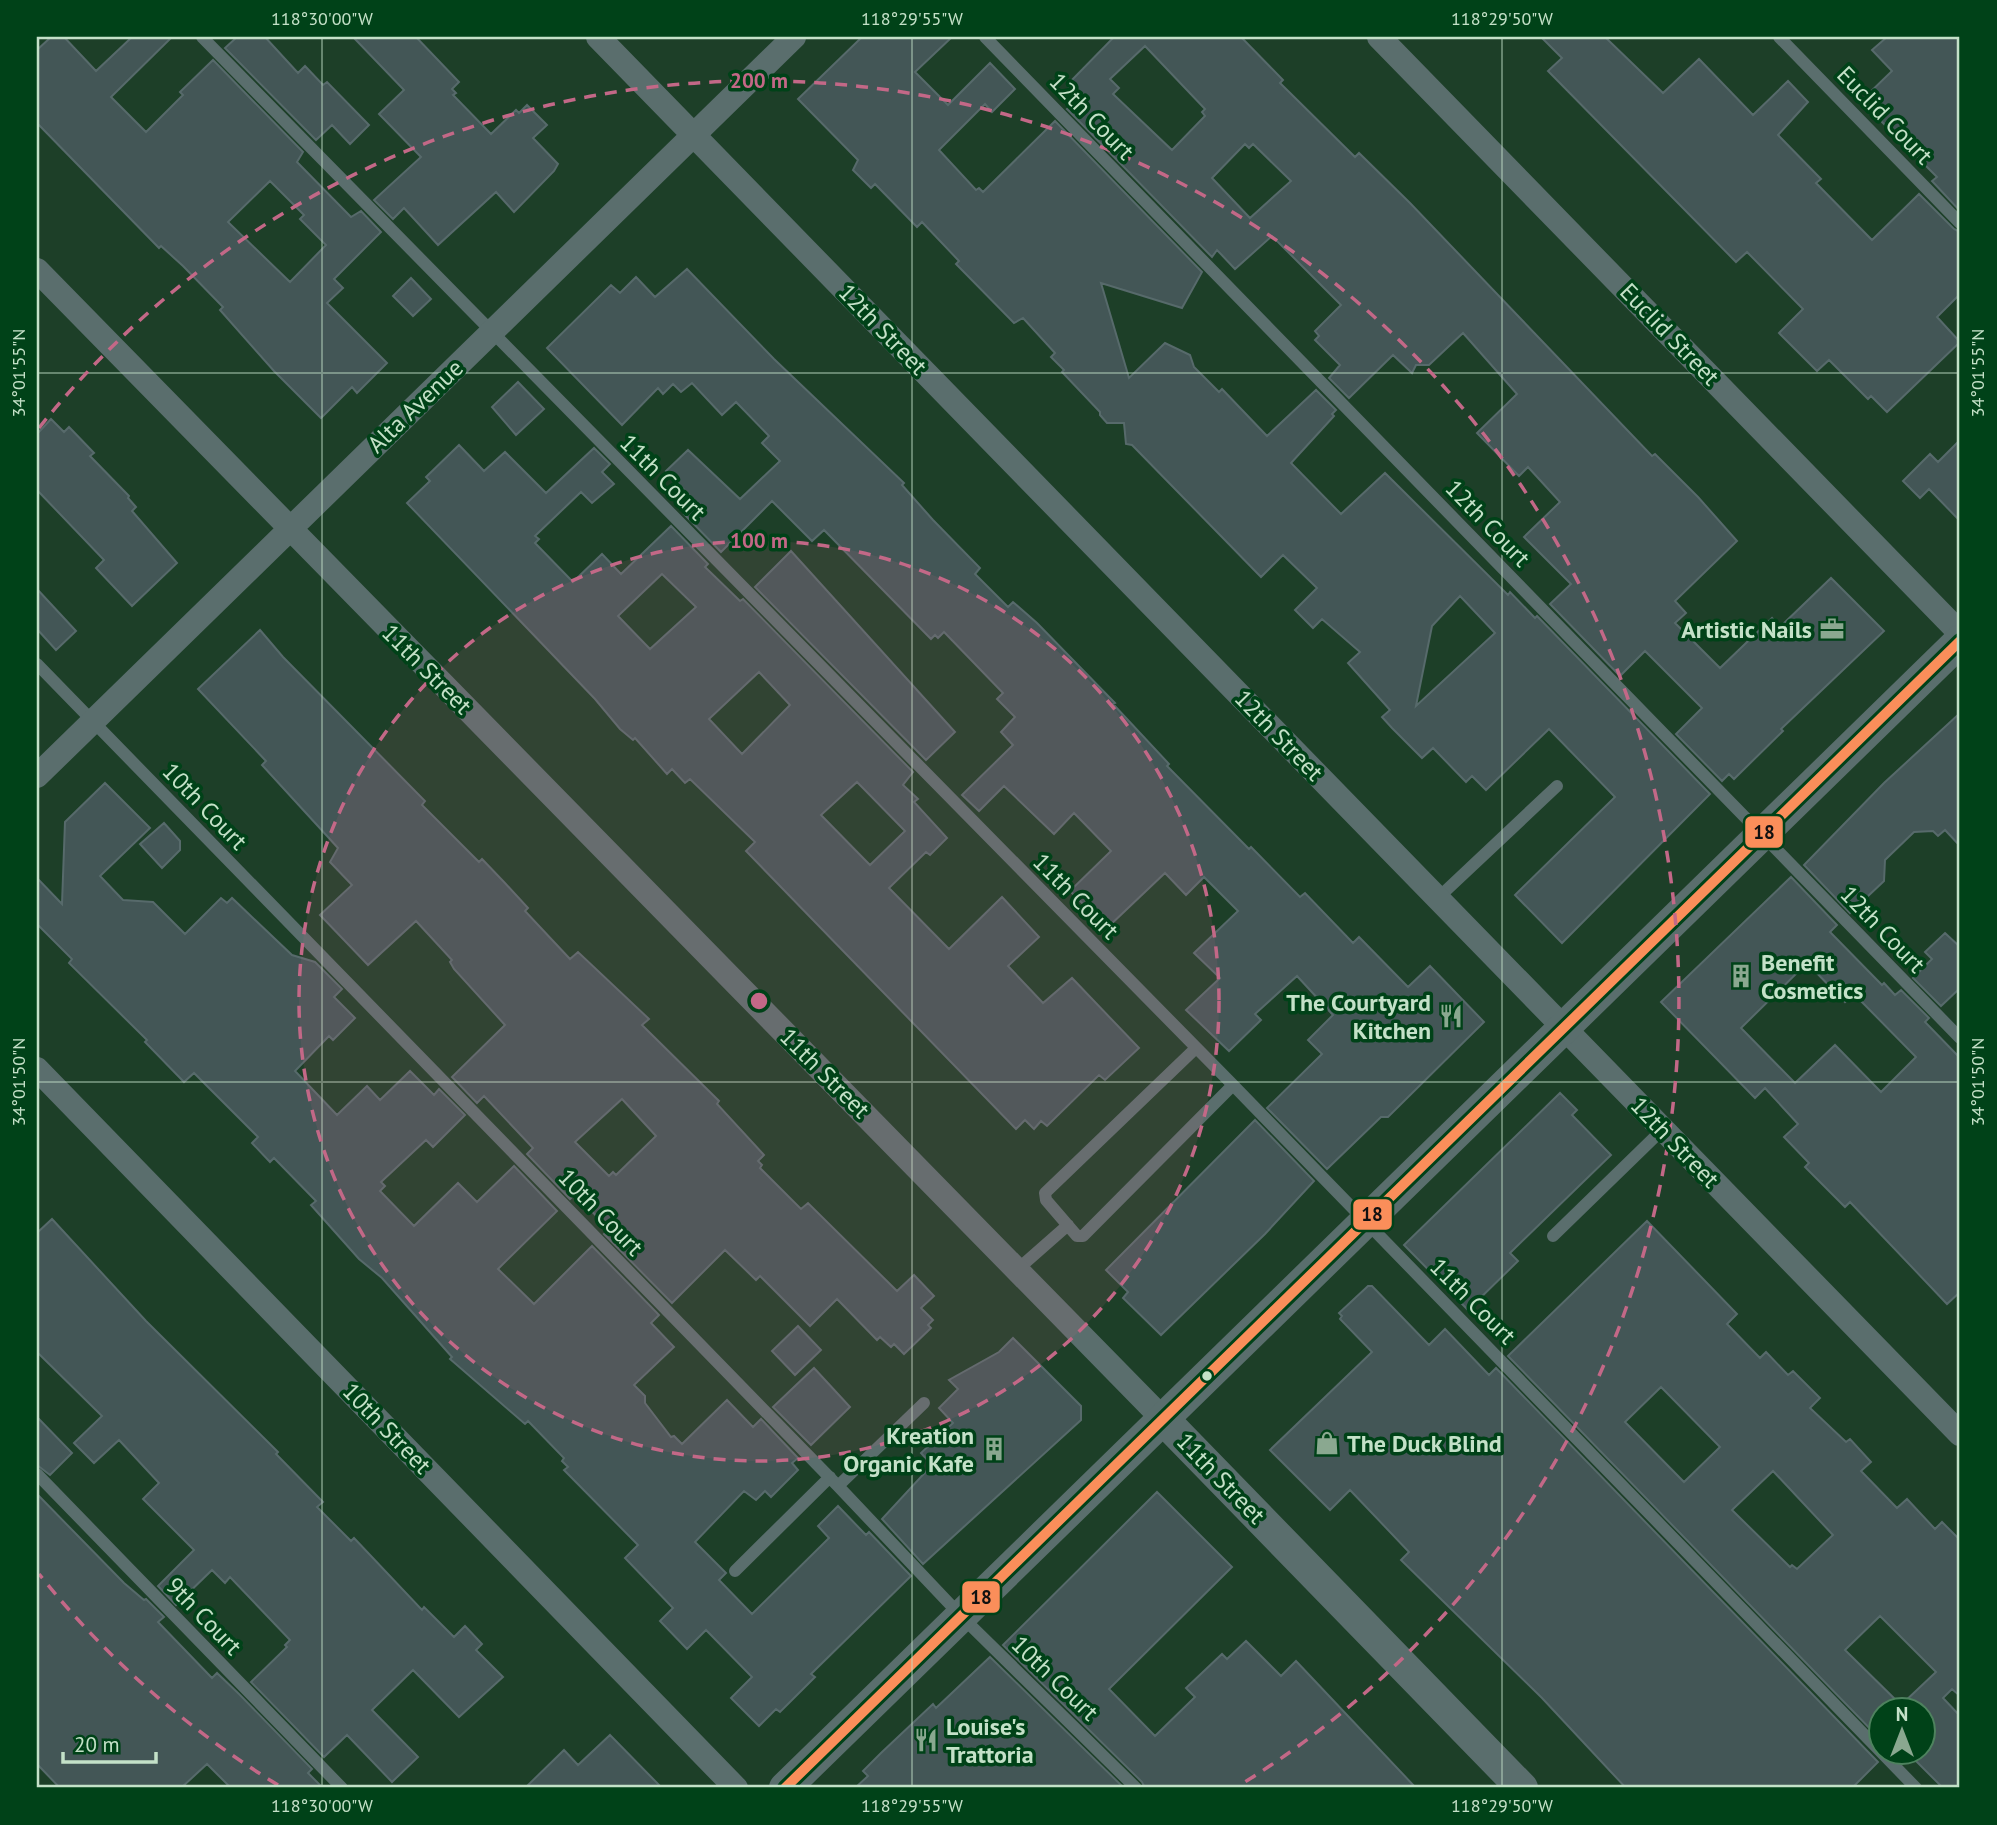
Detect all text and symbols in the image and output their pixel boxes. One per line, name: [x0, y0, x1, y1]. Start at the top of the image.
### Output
text: 118°30'00"W: [271, 7, 373, 30]
text: 118°29'55"W: [861, 7, 963, 30]
text: 118°29'50"W: [1451, 7, 1553, 30]
street label: Euclid Court: [1830, 59, 1940, 171]
street label: 12th Court: [1043, 66, 1141, 166]
text: 200 m: [730, 67, 788, 94]
street label: Euclid Street: [1613, 276, 1727, 392]
street label: 12th Street: [832, 277, 934, 381]
text: 34°01'55"N: [7, 329, 30, 417]
text: 34°01'55"N: [1966, 329, 1989, 417]
street label: Alta Avenue: [360, 353, 470, 459]
street label: 11th Court: [613, 427, 713, 527]
street label: 12th Court: [1439, 473, 1537, 573]
text: 100 m: [730, 527, 788, 554]
place label: Artistic Nails: [1681, 614, 1812, 645]
office icon: Artistic Nails: [1818, 615, 1846, 643]
street label: 11th Street: [375, 617, 479, 721]
street label: 12th Street: [1228, 683, 1330, 787]
street label: 10th Court: [156, 756, 254, 856]
line badge: 18: [1744, 815, 1784, 849]
text: 18: [1753, 820, 1775, 844]
street label: 11th Court: [1026, 846, 1126, 946]
street label: 12th Court: [1834, 879, 1932, 979]
place label: Benefit Cosmetics: [1761, 947, 1863, 1006]
building icon: Benefit Cosmetics: [1727, 962, 1755, 990]
place label: The Courtyard Kitchen: [1286, 987, 1431, 1046]
centre of rings: [747, 989, 771, 1013]
restaurant icon: The Courtyard Kitchen: [1437, 1002, 1465, 1030]
street label: 11th Street: [773, 1021, 877, 1125]
text: 34°01'50"N: [7, 1038, 30, 1126]
text: 34°01'50"N: [1966, 1038, 1989, 1126]
street label: 12th Street: [1624, 1090, 1726, 1194]
street label: 10th Court: [552, 1162, 650, 1262]
line badge: 18: [1352, 1198, 1393, 1231]
text: 18: [1361, 1202, 1383, 1226]
street label: 11th Court: [1423, 1251, 1523, 1351]
unlabelled marker: [1200, 1369, 1214, 1383]
street label: 10th Street: [336, 1376, 438, 1480]
place label: Kreation Organic Kafe: [843, 1420, 974, 1479]
street label: 11th Street: [1170, 1426, 1272, 1530]
place label: The Duck Blind: [1347, 1428, 1502, 1459]
shop icon: The Duck Blind: [1313, 1429, 1341, 1457]
building icon: Kreation Organic Kafe: [980, 1435, 1008, 1463]
street label: 9th Court: [159, 1571, 249, 1661]
line badge: 18: [961, 1580, 1001, 1614]
text: 18: [970, 1585, 992, 1609]
street label: 10th Court: [1005, 1629, 1105, 1727]
north arrow: [1868, 1696, 1938, 1766]
text: N: [1896, 1702, 1908, 1726]
place label: Louise's Trattoria: [946, 1711, 1034, 1770]
scale bar: [63, 1720, 156, 1764]
restaurant icon: Louise's Trattoria: [912, 1726, 940, 1754]
text: 20 m: [74, 1731, 120, 1758]
text: 118°30'00"W: [271, 1794, 373, 1817]
text: 118°29'55"W: [861, 1794, 963, 1817]
text: 118°29'50"W: [1451, 1794, 1553, 1817]

